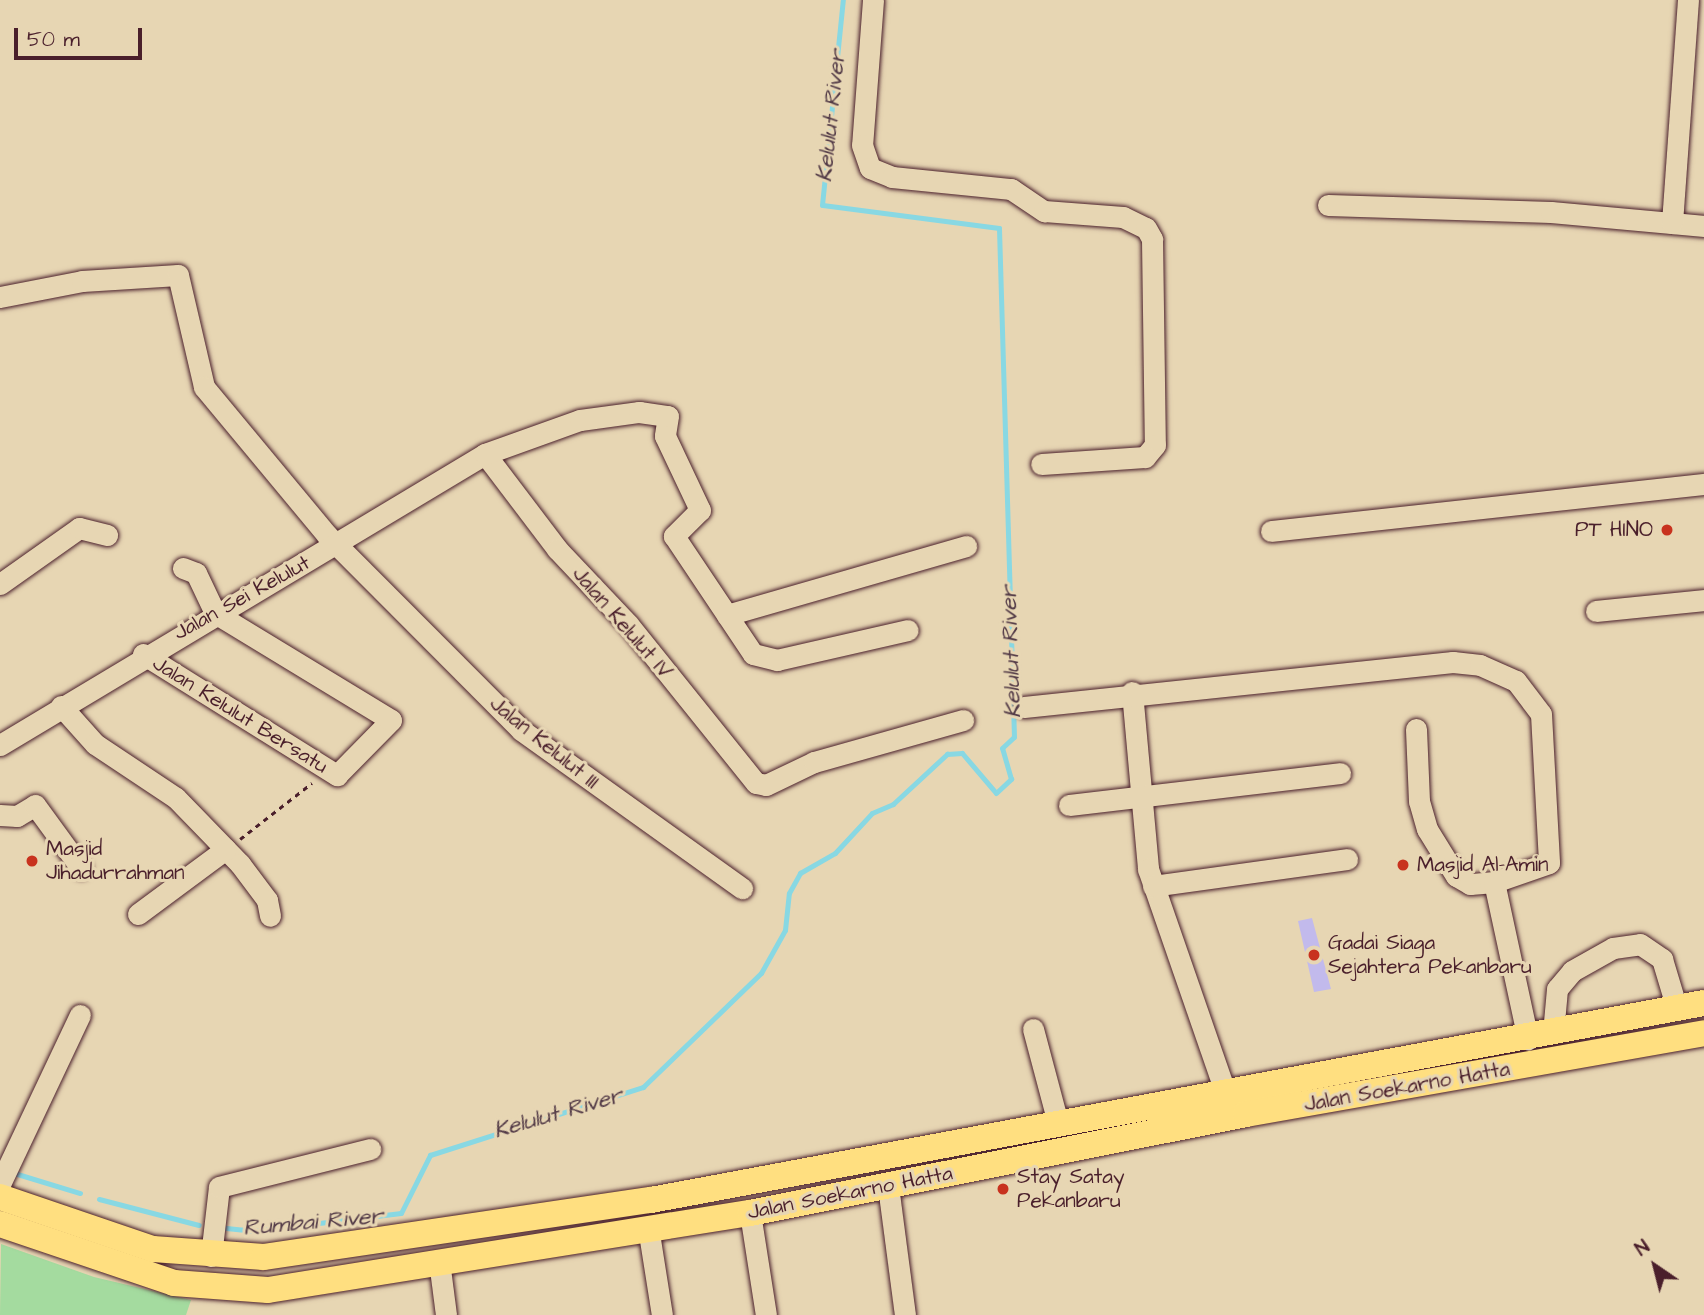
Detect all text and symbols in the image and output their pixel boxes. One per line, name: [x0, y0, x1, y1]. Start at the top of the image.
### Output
scale bar: [18, 14, 145, 58]
text: 50 m: [27, 25, 80, 54]
water label: Kelulut River: [810, 49, 852, 183]
place label: PT HINO: [1575, 517, 1653, 543]
marker: PT HINO: [1659, 522, 1675, 538]
street label: Jalan Sei Kelulut: [170, 550, 314, 646]
street label: Jalan Kelulut IV: [567, 562, 677, 684]
water label: Kelulut River: [995, 585, 1027, 719]
street label: Jalan Kelulut Bersatu: [148, 651, 332, 779]
street label: Jalan Kelulut III: [484, 691, 604, 795]
place label: Masjid Jihadurrahman: [46, 836, 185, 886]
place label: Masjid Al-Amin: [1417, 852, 1548, 878]
marker: Masjid Jihadurrahman: [24, 853, 40, 869]
marker: Masjid Al-Amin: [1395, 857, 1411, 873]
place label: Gadai Siaga Sejahtera Pekanbaru: [1328, 930, 1532, 980]
marker: Gadai Siaga Sejahtera Pekanbaru: [1306, 947, 1322, 963]
street label: Jalan Soekarno Hatta: [1302, 1057, 1512, 1117]
water label: Kelulut River: [491, 1081, 625, 1145]
street label: Jalan Soekarno Hatta: [745, 1161, 955, 1225]
place label: Stay Satay Pekanbaru: [1017, 1164, 1124, 1214]
marker: Stay Satay Pekanbaru: [995, 1181, 1011, 1197]
water label: Rumbai River: [242, 1202, 384, 1242]
north arrow: [1620, 1231, 1690, 1301]
text: N: [1630, 1234, 1655, 1263]

